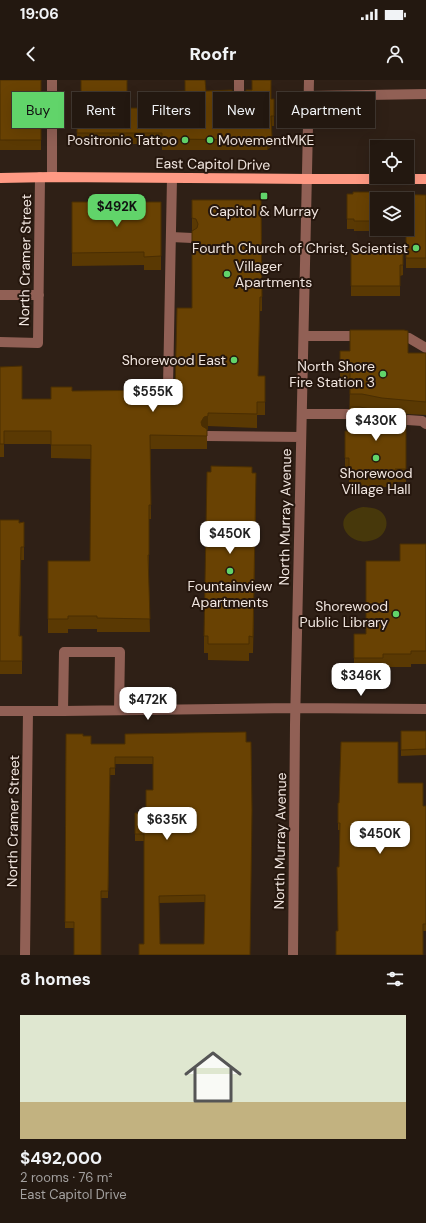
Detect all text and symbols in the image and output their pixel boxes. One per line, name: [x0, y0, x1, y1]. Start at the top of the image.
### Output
text: 19:06: [20, 4, 59, 24]
text: Roofr: [189, 42, 237, 66]
icon: back: [20, 43, 42, 65]
icon: person: [384, 43, 406, 65]
chip: Buy: [12, 92, 64, 128]
chip: Rent: [72, 92, 130, 128]
chip: Filters: [138, 92, 205, 128]
chip: New: [213, 92, 269, 128]
chip: Apartment: [277, 92, 375, 128]
place label: Positronic Tattoo: [67, 131, 177, 149]
place label: MovementMKE: [218, 131, 315, 149]
marker: Positronic Tattoo: [180, 135, 190, 145]
marker: MovementMKE: [205, 135, 215, 145]
map controls: [370, 140, 414, 236]
button: locate: [370, 140, 414, 184]
street label: East Capitol Drive: [155, 154, 271, 174]
marker: Capitol & Murray: [259, 191, 269, 201]
button: layers: [370, 192, 414, 236]
street label: North Cramer Street: [15, 194, 35, 326]
pin: $492K: [89, 194, 145, 228]
text: $492K: [97, 198, 137, 215]
place label: Capitol & Murray: [209, 202, 319, 220]
place label: Fourth Church of Christ, Scientist: [192, 239, 408, 257]
marker: Fourth Church of Christ, Scientist: [411, 243, 421, 253]
place label: Villager Apartments: [235, 257, 312, 291]
marker: Villager Apartments: [222, 269, 232, 279]
place label: Shorewood East: [122, 351, 226, 369]
marker: Shorewood East: [229, 355, 239, 365]
place label: North Shore Fire Station 3: [289, 357, 375, 391]
marker: North Shore Fire Station 3: [378, 369, 388, 379]
pin: $555K: [125, 379, 181, 413]
text: $555K: [133, 383, 173, 400]
pin: $430K: [348, 408, 404, 442]
text: $430K: [355, 412, 397, 429]
street label: North Murray Avenue: [275, 448, 295, 586]
marker: Shorewood Village Hall: [371, 453, 381, 463]
place label: Shorewood Village Hall: [340, 464, 412, 498]
pin: $450K: [202, 521, 258, 555]
text: $450K: [209, 525, 251, 542]
marker: Fountainview Apartments: [225, 566, 235, 576]
place label: Fountainview Apartments: [187, 577, 273, 611]
place label: Shorewood Public Library: [300, 597, 388, 631]
marker: Shorewood Public Library: [391, 609, 401, 619]
pin: $346K: [333, 663, 389, 697]
text: $346K: [341, 667, 381, 684]
pin: $472K: [120, 687, 176, 721]
text: $472K: [128, 691, 168, 708]
street label: North Cramer Street: [3, 755, 23, 887]
street label: North Murray Avenue: [270, 772, 290, 910]
pin: $635K: [139, 807, 195, 841]
text: $635K: [147, 811, 187, 828]
pin: $450K: [352, 821, 408, 855]
text: $450K: [359, 825, 401, 842]
text: 8 homes: [20, 968, 91, 990]
icon: filters: [384, 968, 406, 990]
icon: home: [177, 1041, 249, 1113]
text: $492,000: [20, 1147, 102, 1169]
text: 2 rooms · 76 m²: [20, 1169, 113, 1186]
text: East Capitol Drive: [20, 1186, 127, 1203]

